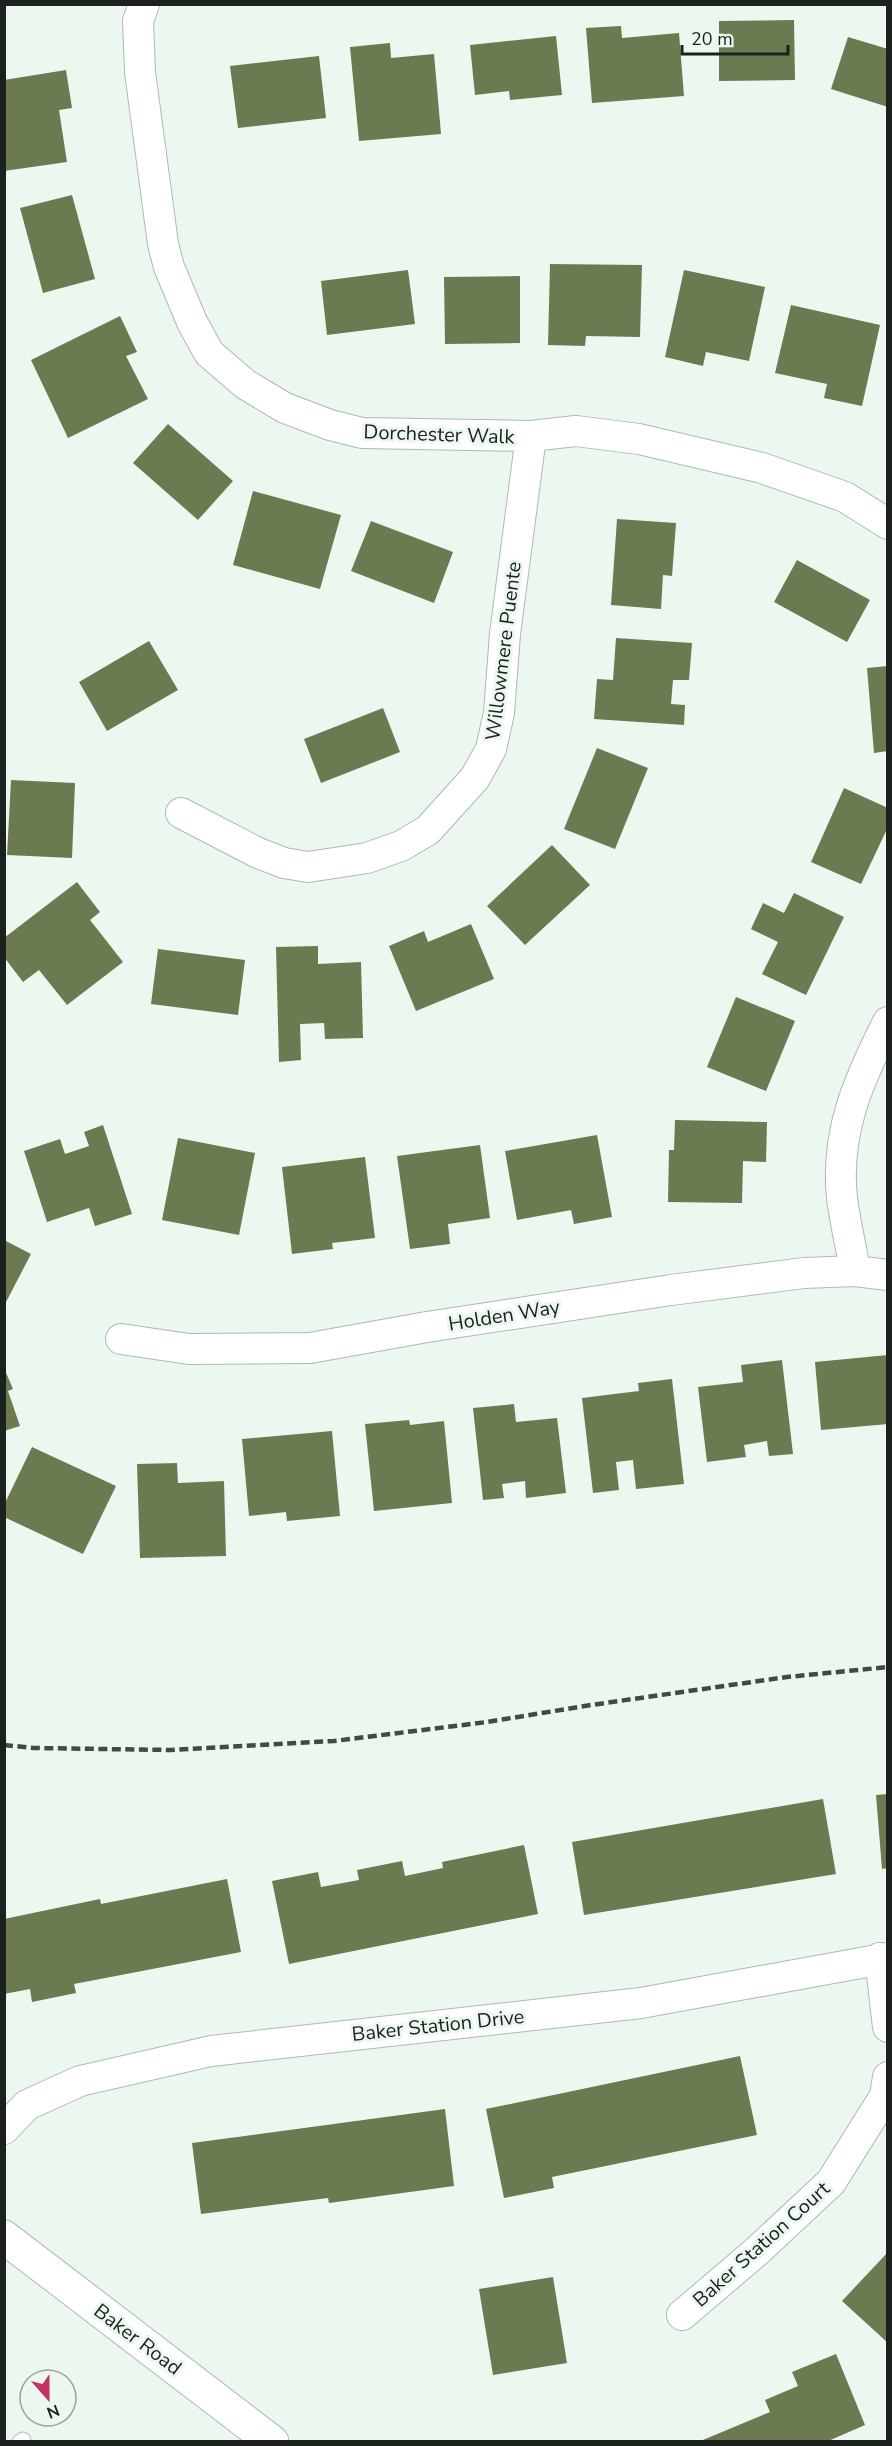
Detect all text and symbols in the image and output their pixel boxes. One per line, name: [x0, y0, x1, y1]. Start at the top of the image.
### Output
scale bar: [682, 18, 788, 56]
text: 20 m: [691, 27, 733, 51]
street label: Dorchester Walk: [363, 418, 516, 451]
street label: Willowmere Puente: [479, 560, 528, 742]
street label: Holden Way: [446, 1293, 563, 1338]
street label: Baker Station Drive: [350, 2003, 526, 2048]
street label: Baker Station Court: [687, 2175, 836, 2313]
street label: Baker Road: [88, 2298, 187, 2381]
north arrow: [18, 2368, 78, 2428]
text: N: [43, 2399, 63, 2423]

